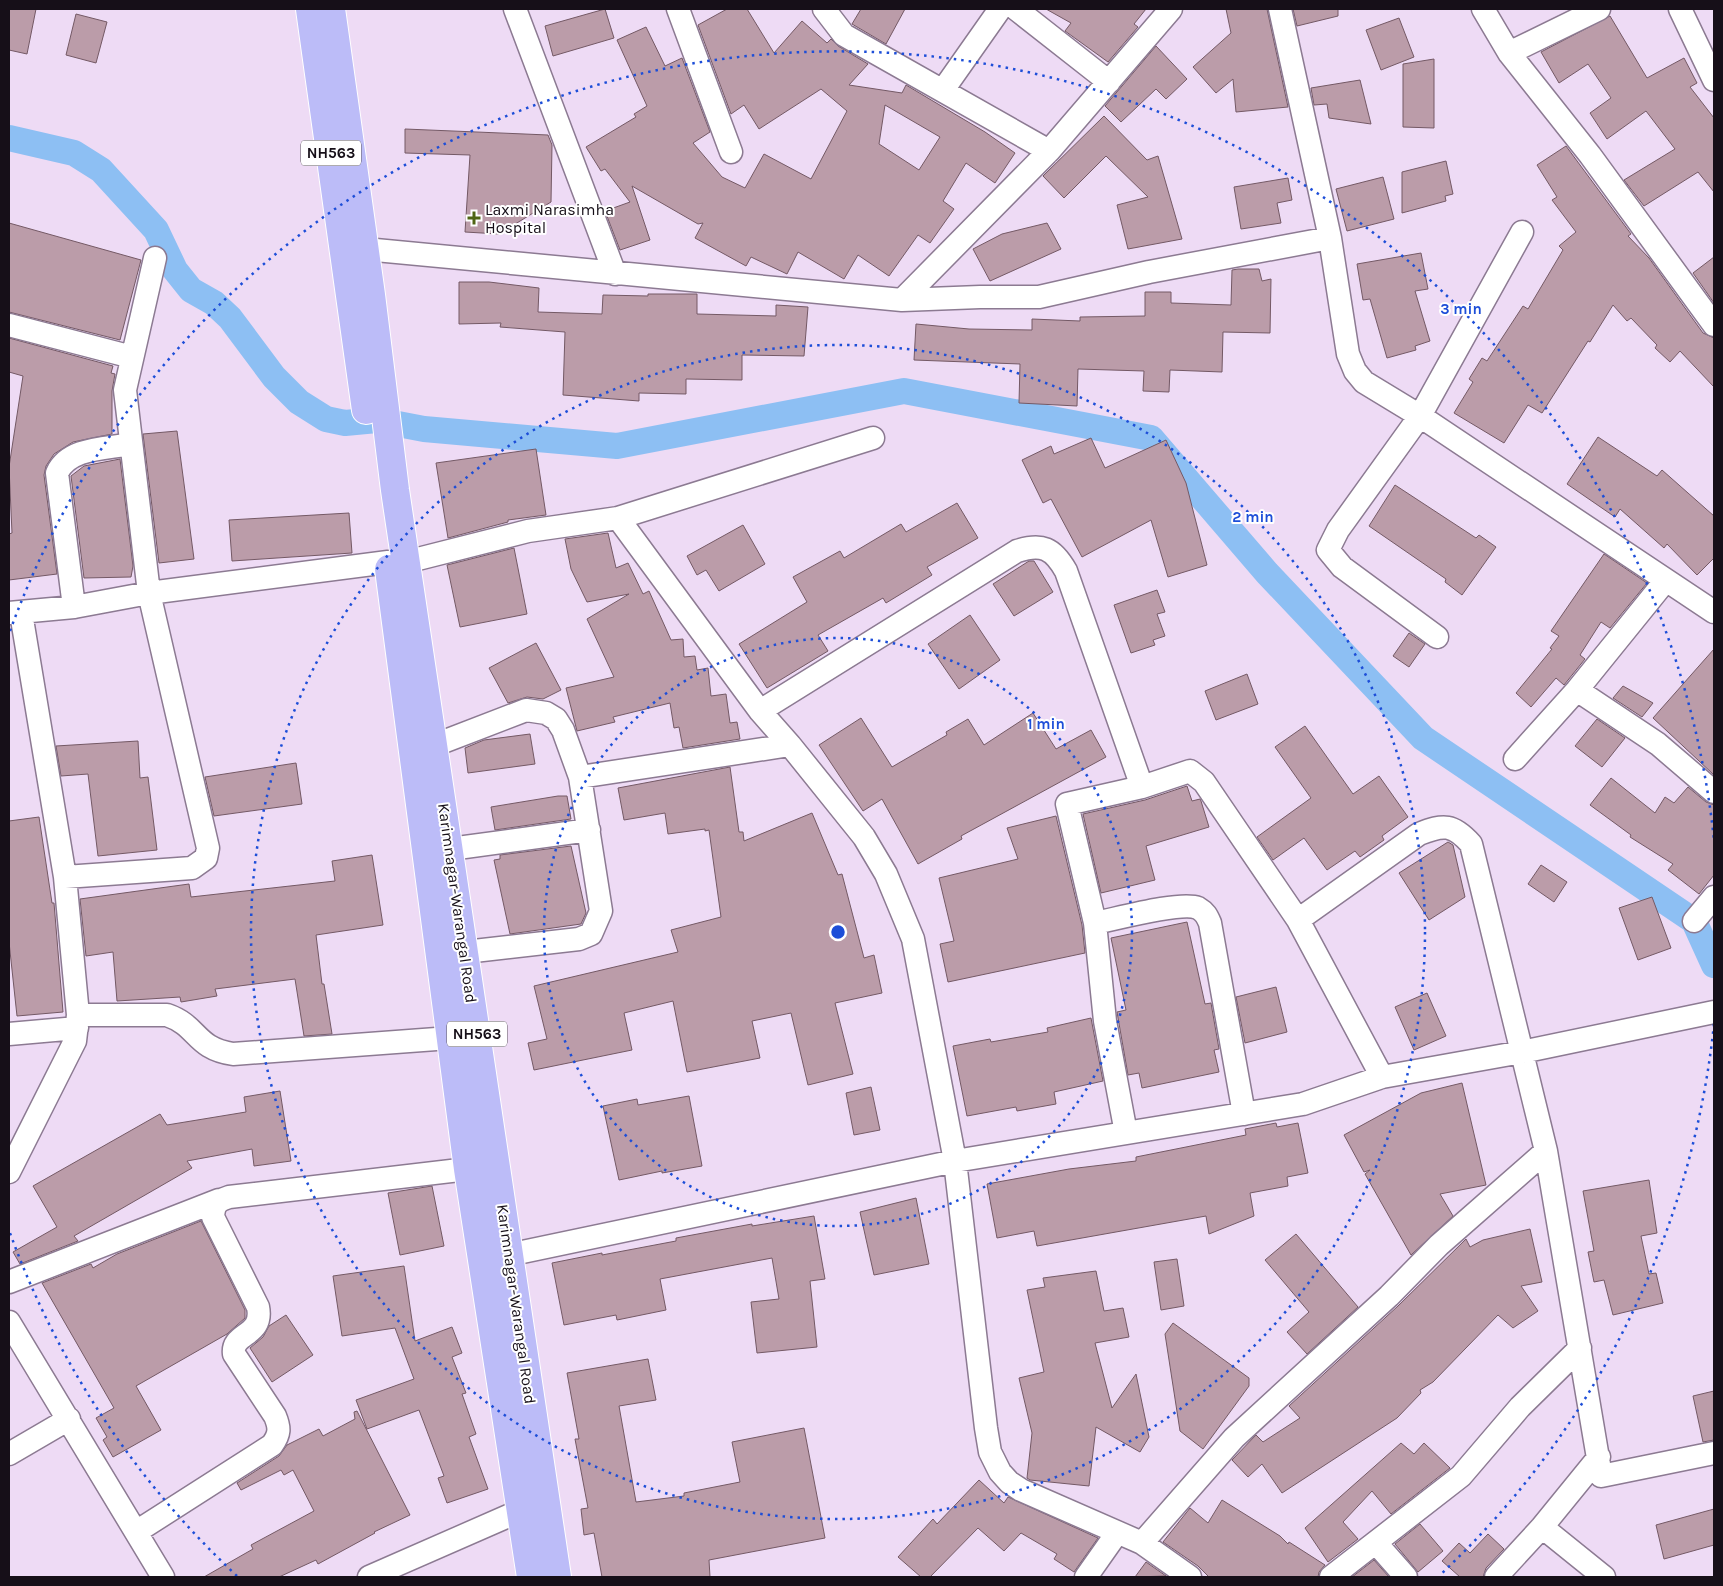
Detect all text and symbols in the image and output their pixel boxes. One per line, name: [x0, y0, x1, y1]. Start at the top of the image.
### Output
road number: NH563: [301, 140, 361, 166]
place label: Laxmi Narasimha Hospital: [485, 200, 614, 237]
marker: Laxmi Narasimha Hospital: [467, 211, 481, 225]
text: 3 min: [1440, 300, 1482, 318]
text: 2 min: [1232, 508, 1274, 526]
text: 1 min: [1027, 715, 1065, 733]
street label: Karimnagar-Warangal Road: [434, 802, 481, 1004]
centre of rings: [829, 923, 847, 941]
road number: NH563: [447, 1022, 507, 1046]
street label: Karimnagar-Warangal Road: [493, 1203, 540, 1405]

